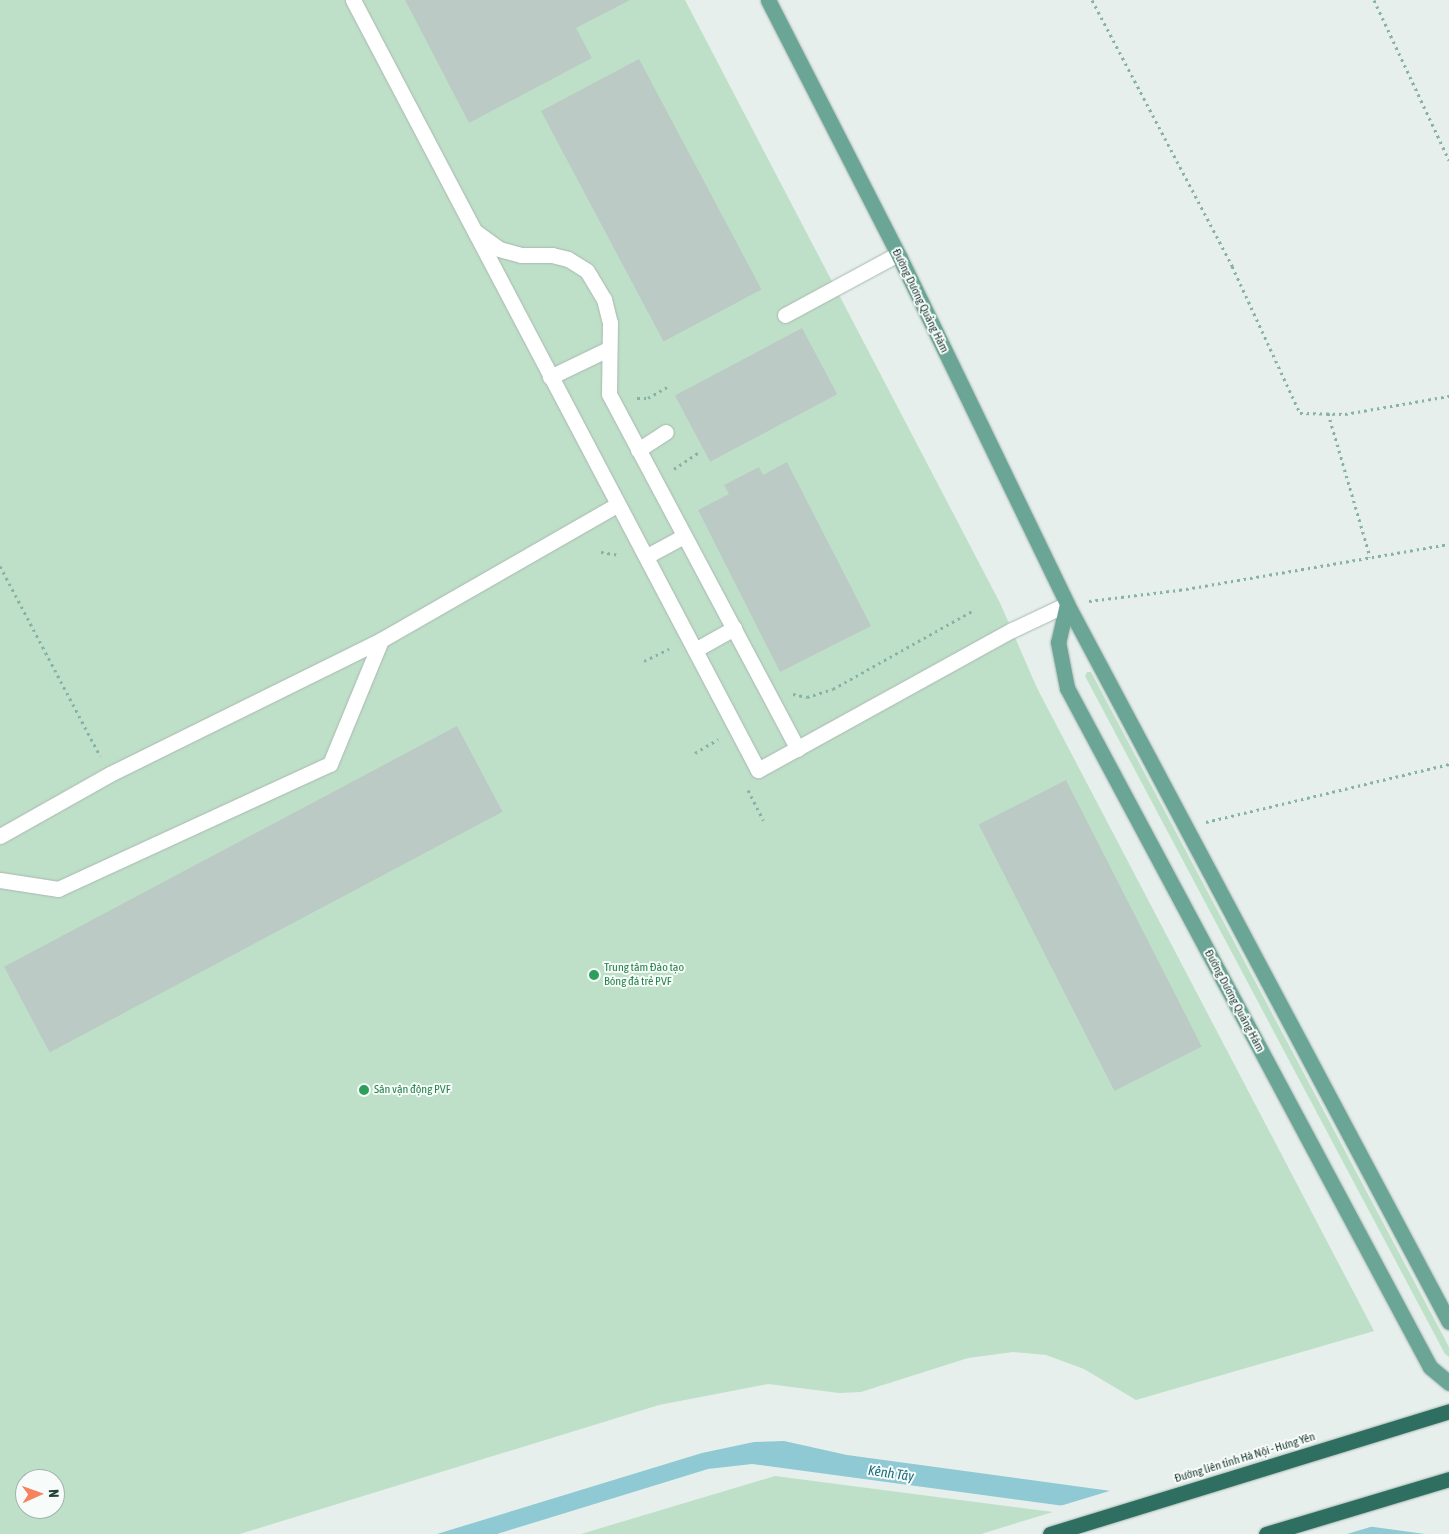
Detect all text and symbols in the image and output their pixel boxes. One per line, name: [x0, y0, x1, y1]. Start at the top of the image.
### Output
street label: Đường Dương Quảng Hàm: [889, 247, 951, 355]
street label: Đường Dương Quảng Hàm: [1201, 947, 1267, 1055]
place label: Trung tâm Đào tạo Bóng đá trẻ PVF: [604, 961, 684, 989]
marker: Trung tâm Đào tạo Bóng đá trẻ PVF: [588, 969, 600, 981]
place label: Sân vận động PVF: [374, 1083, 451, 1097]
marker: Sân vận động PVF: [358, 1084, 370, 1096]
street label: Đường liên tỉnh Hà Nội - Hưng Yên: [1173, 1430, 1317, 1486]
water label: Kênh Tây: [867, 1461, 915, 1485]
north arrow: [15, 1469, 65, 1519]
text: N: [46, 1489, 62, 1498]

